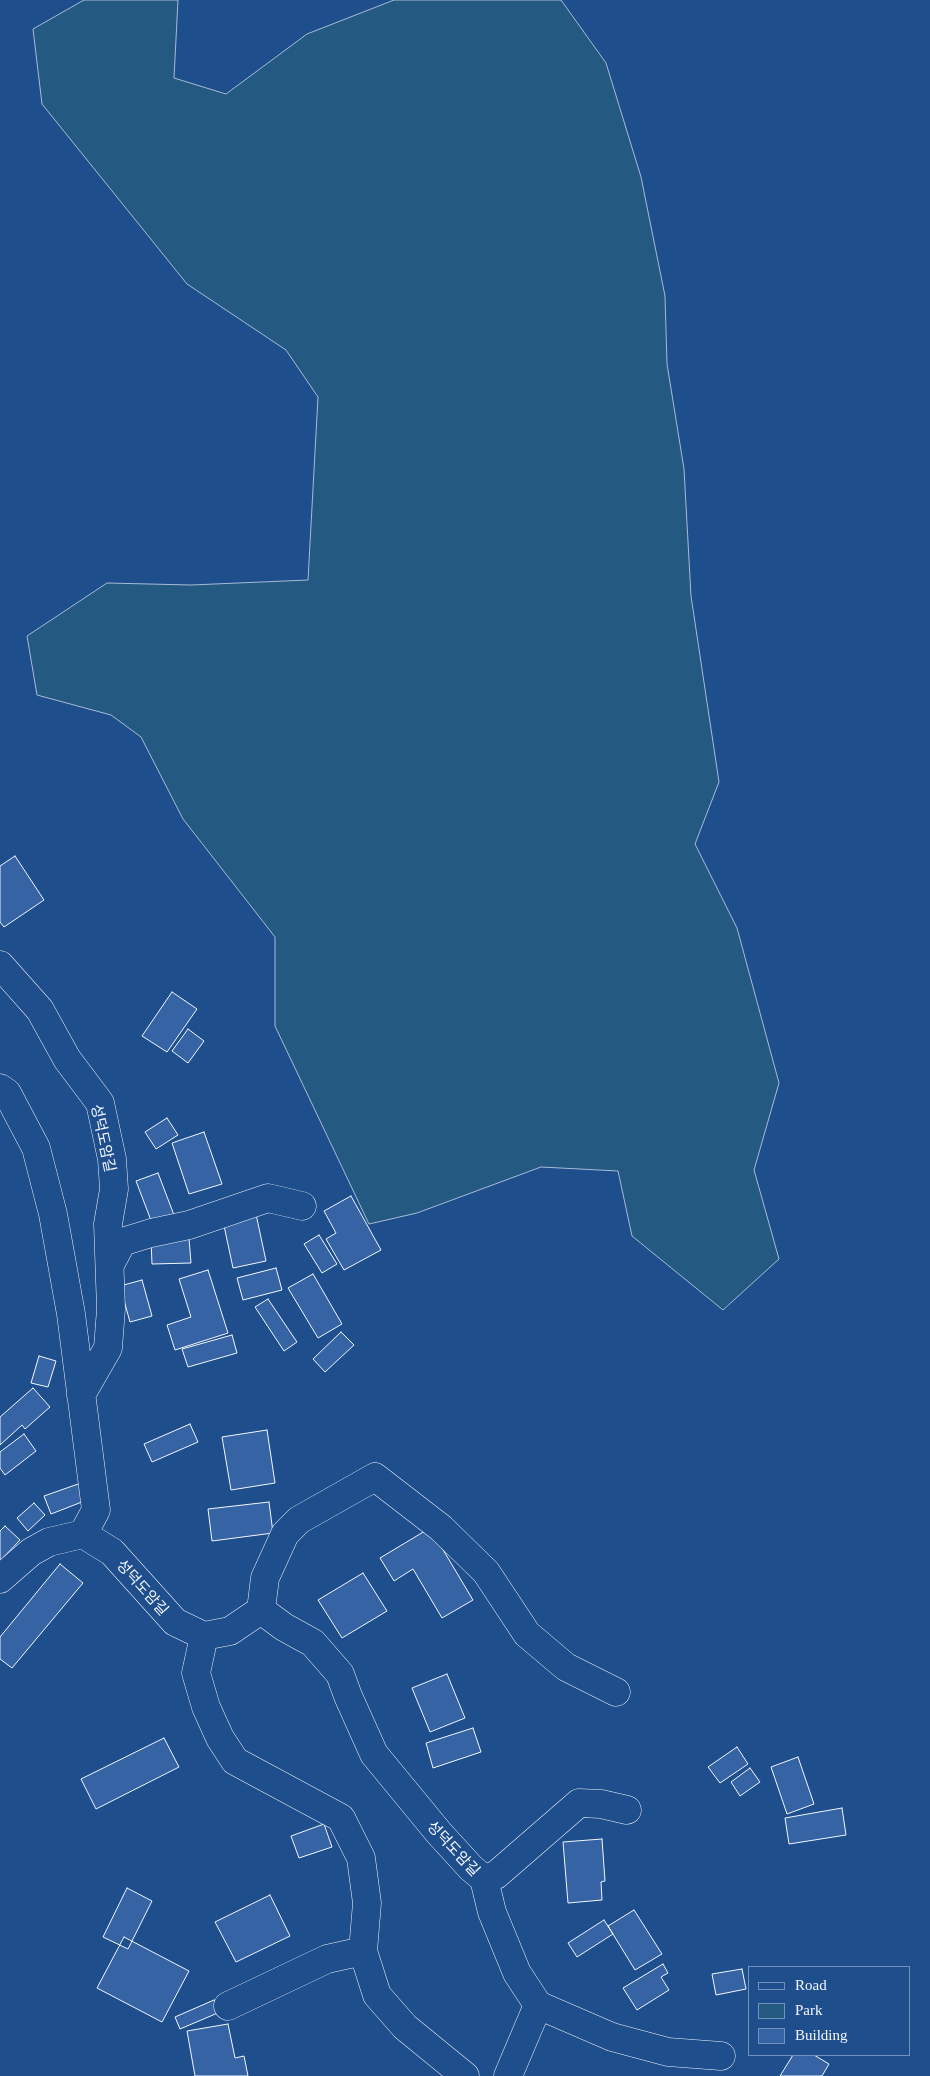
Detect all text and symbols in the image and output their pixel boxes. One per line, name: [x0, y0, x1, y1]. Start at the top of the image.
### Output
street label: 성덕도암길: [88, 1102, 120, 1174]
street label: 성덕도암길: [113, 1555, 173, 1619]
street label: 성덕도암길: [424, 1817, 484, 1879]
legend: [748, 1966, 910, 2056]
text: Road: [795, 1977, 827, 1993]
text: Park: [795, 2002, 823, 2018]
text: Building: [795, 2027, 848, 2043]

